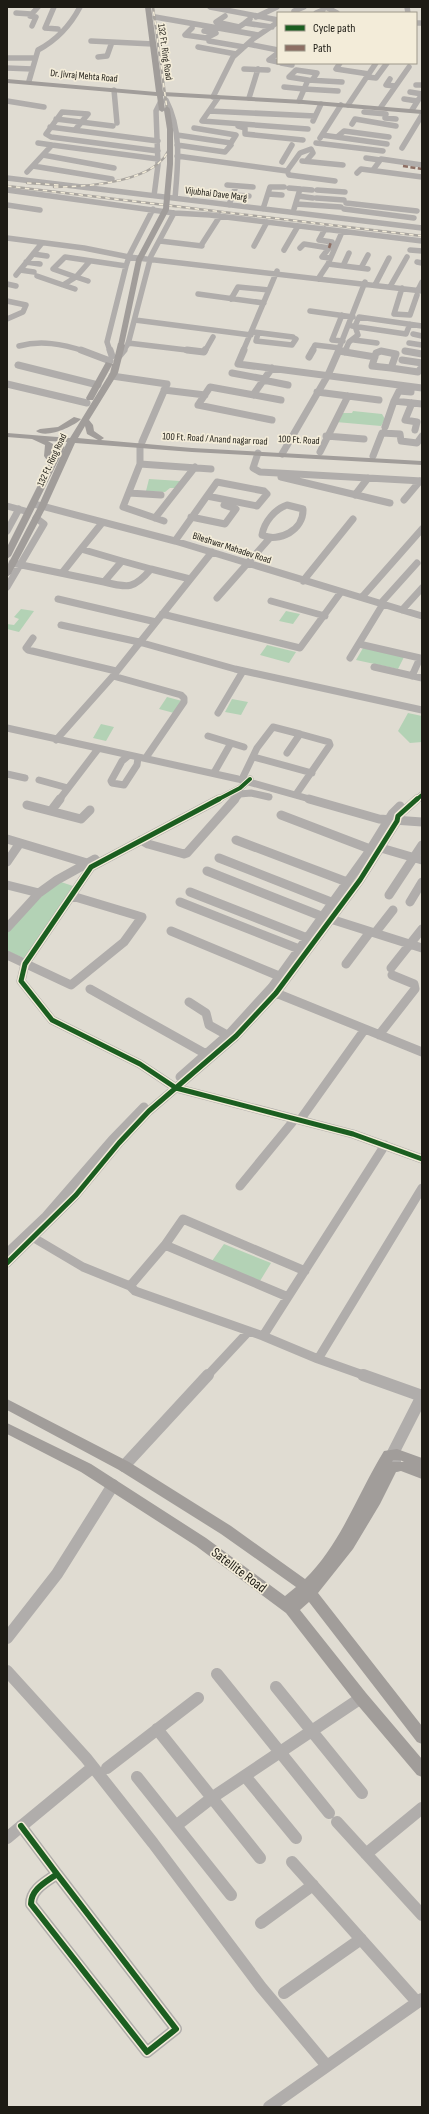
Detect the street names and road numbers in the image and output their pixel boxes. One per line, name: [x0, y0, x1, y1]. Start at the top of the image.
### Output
street label: 132 Ft. Ring Road: [155, 23, 175, 81]
street label: Dr. Jivraj Mehta Road: [50, 67, 118, 85]
street label: Vijubhai Dave Marg: [184, 184, 248, 204]
street label: 100 Ft. Road / Anand nagar road: [162, 430, 268, 448]
street label: 132 Ft. Ring Road: [35, 432, 69, 488]
street label: 100 Ft. Road: [278, 433, 320, 447]
street label: Bileshwar Mahadev Road: [191, 530, 273, 566]
street label: Satellite Road: [208, 1544, 270, 1596]

